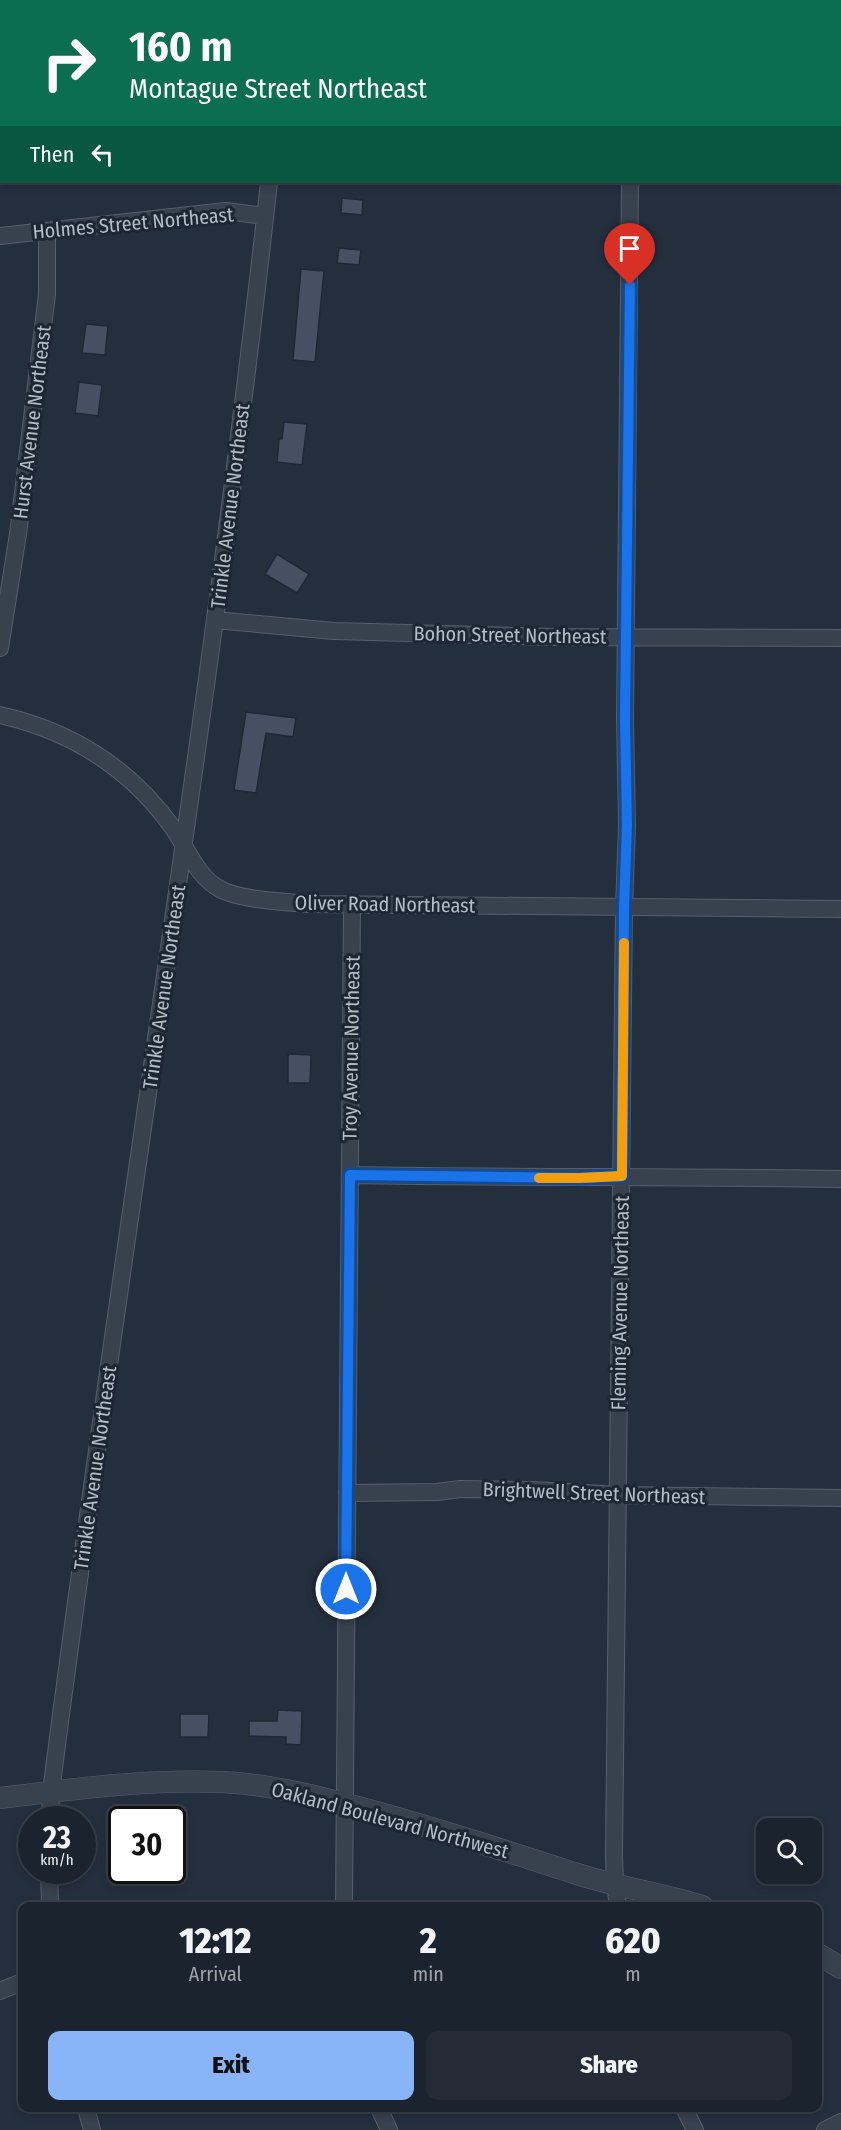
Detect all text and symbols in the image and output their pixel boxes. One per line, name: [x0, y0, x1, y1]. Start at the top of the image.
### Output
text: 160 m: [129, 22, 232, 72]
icon: right: [30, 24, 108, 102]
text: Montague Street Northeast: [129, 73, 427, 105]
icon: left: [86, 138, 119, 171]
text: Then: [30, 141, 74, 168]
street label: Holmes Street Northeast: [32, 202, 235, 244]
pin: [604, 223, 655, 285]
icon: arrive: [613, 232, 646, 265]
street label: Hurst Avenue Northeast: [8, 323, 56, 520]
street label: Trinkle Avenue Northeast: [206, 402, 255, 610]
street label: Bohon Street Northeast: [413, 621, 607, 649]
street label: Trinkle Avenue Northeast: [138, 883, 190, 1091]
street label: Oliver Road Northeast: [295, 890, 476, 918]
street label: Troy Avenue Northeast: [337, 955, 365, 1141]
street label: Fleming Avenue Northeast: [606, 1195, 634, 1411]
street label: Trinkle Avenue Northeast: [69, 1364, 121, 1572]
street label: Brightwell Street Northeast: [482, 1477, 706, 1509]
position arrow: [314, 1557, 378, 1621]
street label: Oakland Boulevard Northwest: [269, 1777, 512, 1863]
speed limit sign: 30: [108, 1806, 186, 1884]
map controls: [756, 1818, 822, 1884]
button: search: [756, 1818, 822, 1884]
text: 23: [43, 1820, 71, 1856]
text: km/h: [40, 1851, 74, 1869]
text: 12:12: [179, 1919, 251, 1963]
text: 2: [420, 1919, 437, 1963]
text: 620: [605, 1919, 661, 1963]
text: Arrival: [189, 1962, 242, 1986]
text: min: [413, 1962, 444, 1986]
text: m: [625, 1962, 641, 1986]
button: Exit: [48, 2031, 414, 2100]
button: Share: [426, 2031, 792, 2100]

